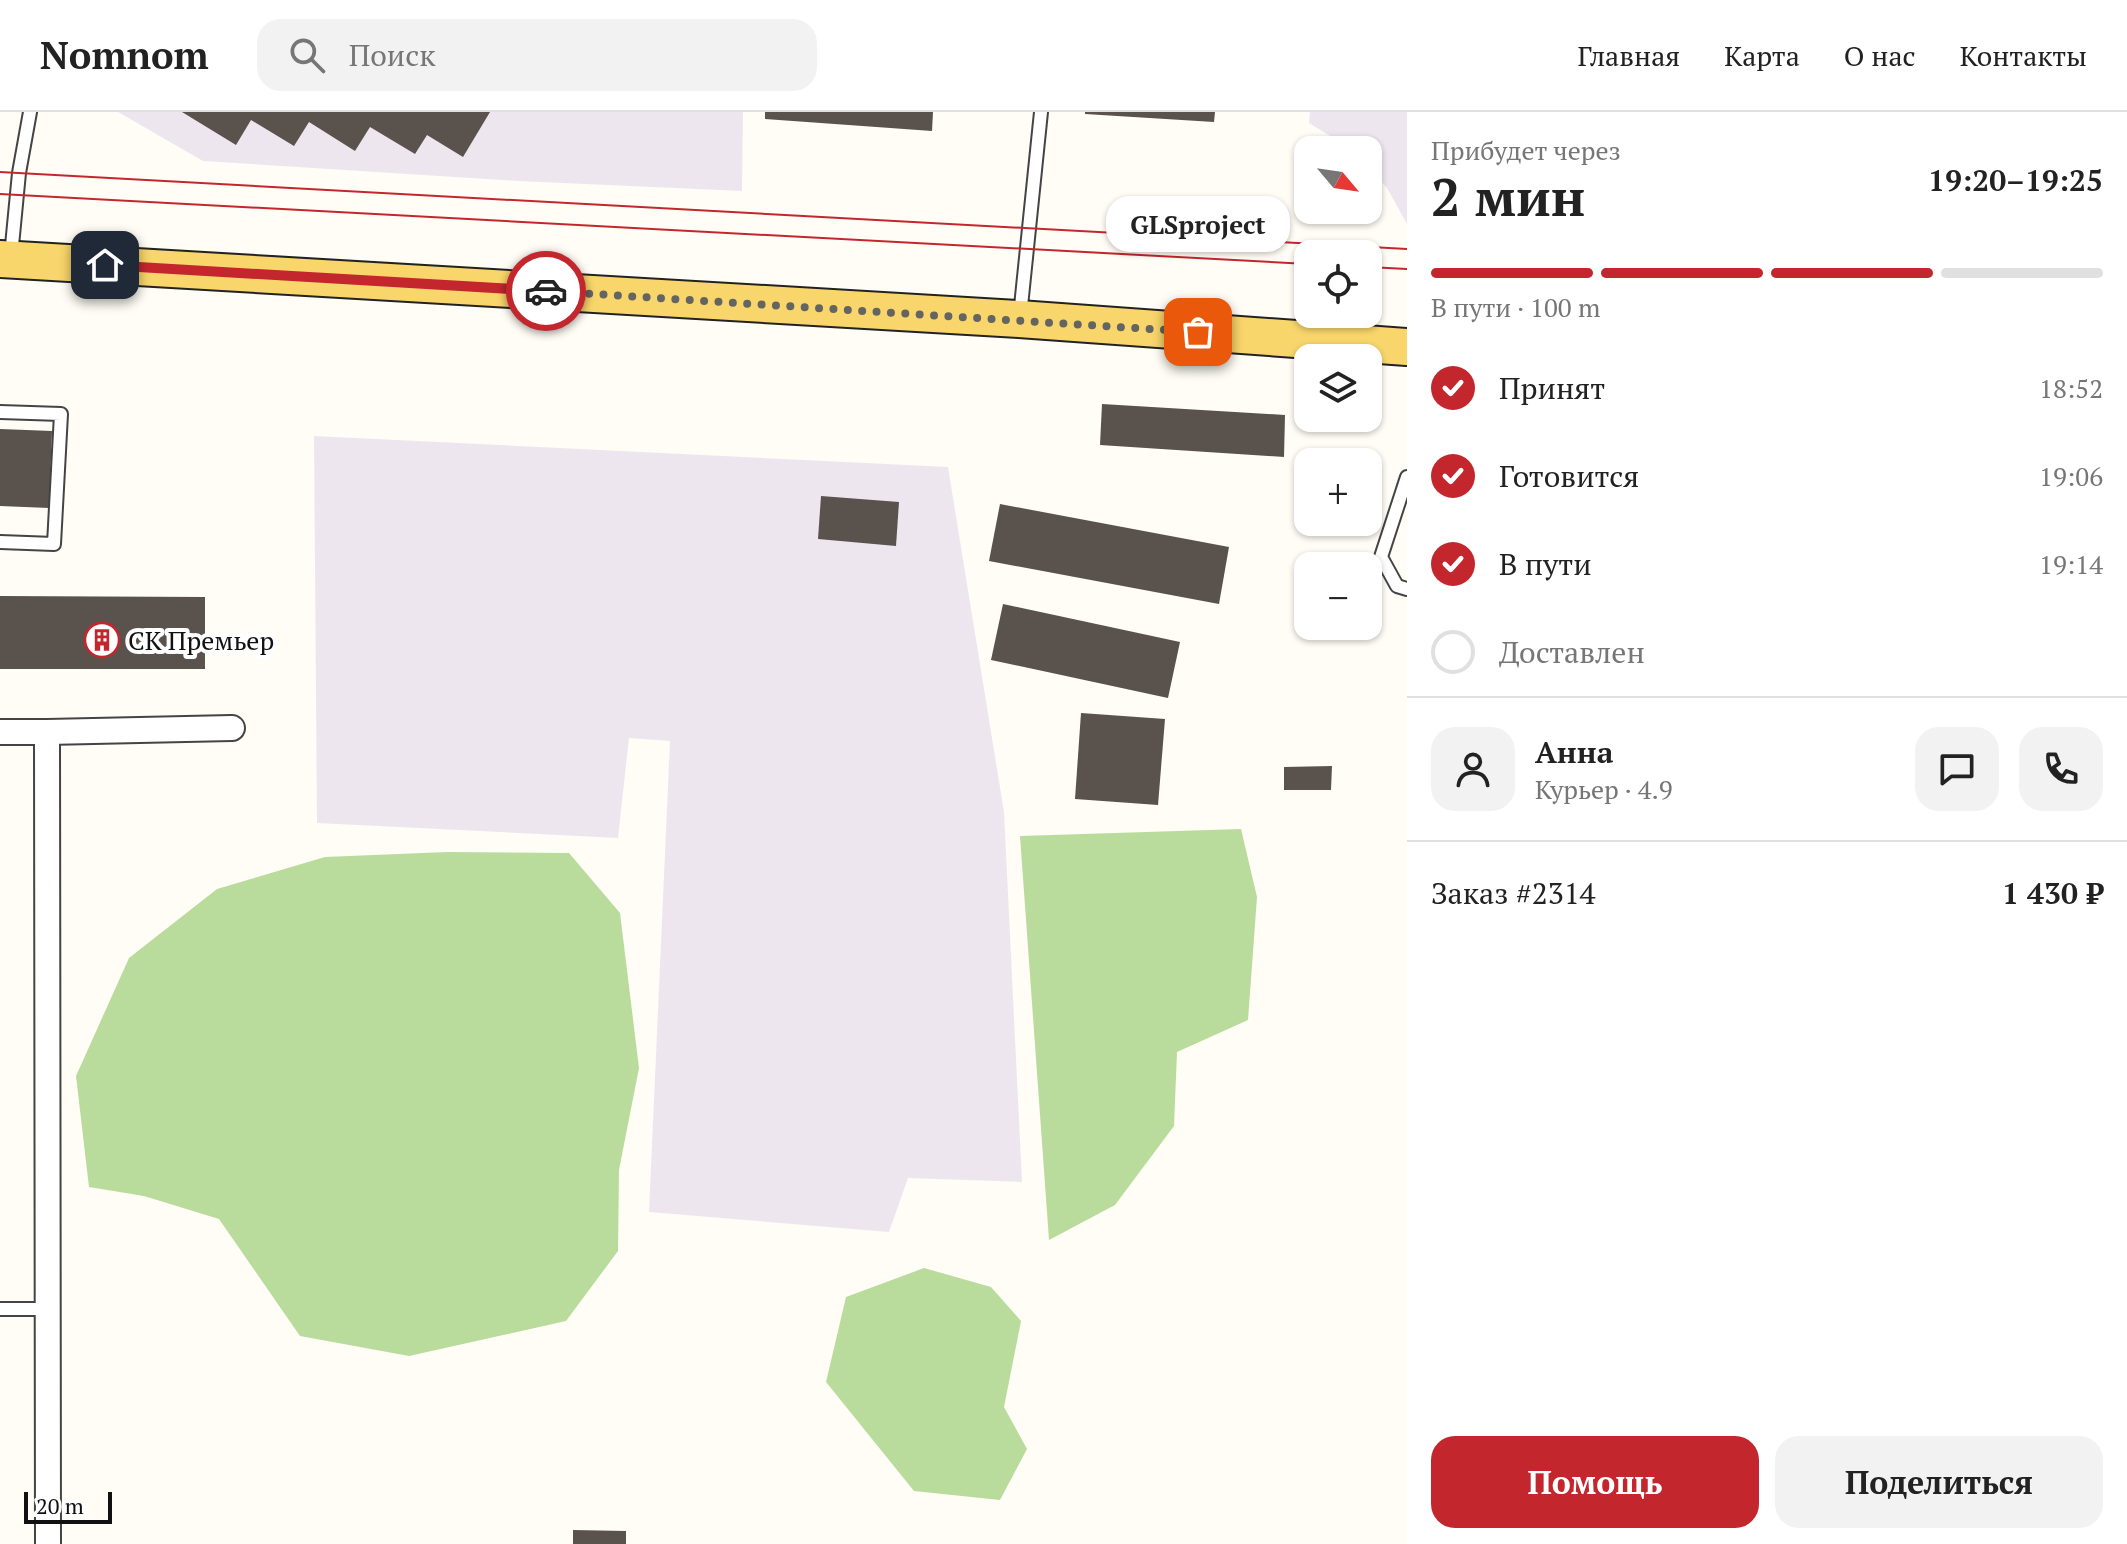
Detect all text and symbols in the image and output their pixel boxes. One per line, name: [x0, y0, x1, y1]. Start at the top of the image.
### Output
search box: [257, 19, 817, 91]
text: Nomnom: [40, 30, 209, 80]
icon: search: [285, 33, 329, 77]
text: Поиск: [349, 35, 435, 75]
text: Главная: [1577, 37, 1680, 74]
text: Карта: [1724, 37, 1800, 74]
text: О нас: [1844, 37, 1916, 74]
text: Контакты: [1960, 37, 2087, 74]
text: Прибудет через: [1431, 133, 1621, 167]
north arrow: [1294, 136, 1382, 224]
map controls: [1294, 136, 1382, 640]
text: 19:20–19:25: [1928, 160, 2103, 200]
text: 2 мин: [1431, 162, 1585, 231]
callout: GLSproject: [1106, 196, 1290, 252]
text: GLSproject: [1130, 207, 1266, 241]
pin: [71, 231, 139, 299]
button: locate: [1294, 240, 1382, 328]
icon: home: [83, 243, 127, 287]
courier: [506, 251, 586, 331]
icon: car: [524, 269, 568, 313]
text: В пути · 100 m: [1431, 290, 1600, 324]
pin: [1164, 298, 1232, 366]
icon: bag: [1176, 310, 1220, 354]
button: layers: [1294, 344, 1382, 432]
icon: check: [1431, 366, 1475, 410]
text: Принят: [1499, 368, 1605, 408]
text: 18:52: [2039, 371, 2103, 405]
button: +: [1294, 448, 1382, 536]
icon: check: [1431, 454, 1475, 498]
text: Готовится: [1499, 456, 1639, 496]
text: 19:06: [2039, 459, 2103, 493]
icon: check: [1431, 542, 1475, 586]
text: В пути: [1499, 544, 1592, 584]
text: 19:14: [2039, 547, 2103, 581]
button: −: [1294, 552, 1382, 640]
building icon: СК Премьер: [83, 621, 121, 659]
place label: СК Премьер: [128, 623, 274, 657]
text: Доставлен: [1499, 632, 1645, 672]
button: person: [1431, 727, 1515, 811]
button: chat: [1915, 727, 1999, 811]
button: phone: [2019, 727, 2103, 811]
text: Анна: [1535, 732, 1613, 772]
text: Курьер · 4.9: [1535, 772, 1673, 806]
text: Заказ #2314: [1431, 873, 1596, 913]
text: 1 430 ₽: [2002, 873, 2103, 913]
button: Помощь: [1431, 1436, 1759, 1528]
button: Поделиться: [1775, 1436, 2103, 1528]
scale bar: [24, 1488, 112, 1524]
text: 20 m: [36, 1491, 84, 1520]

